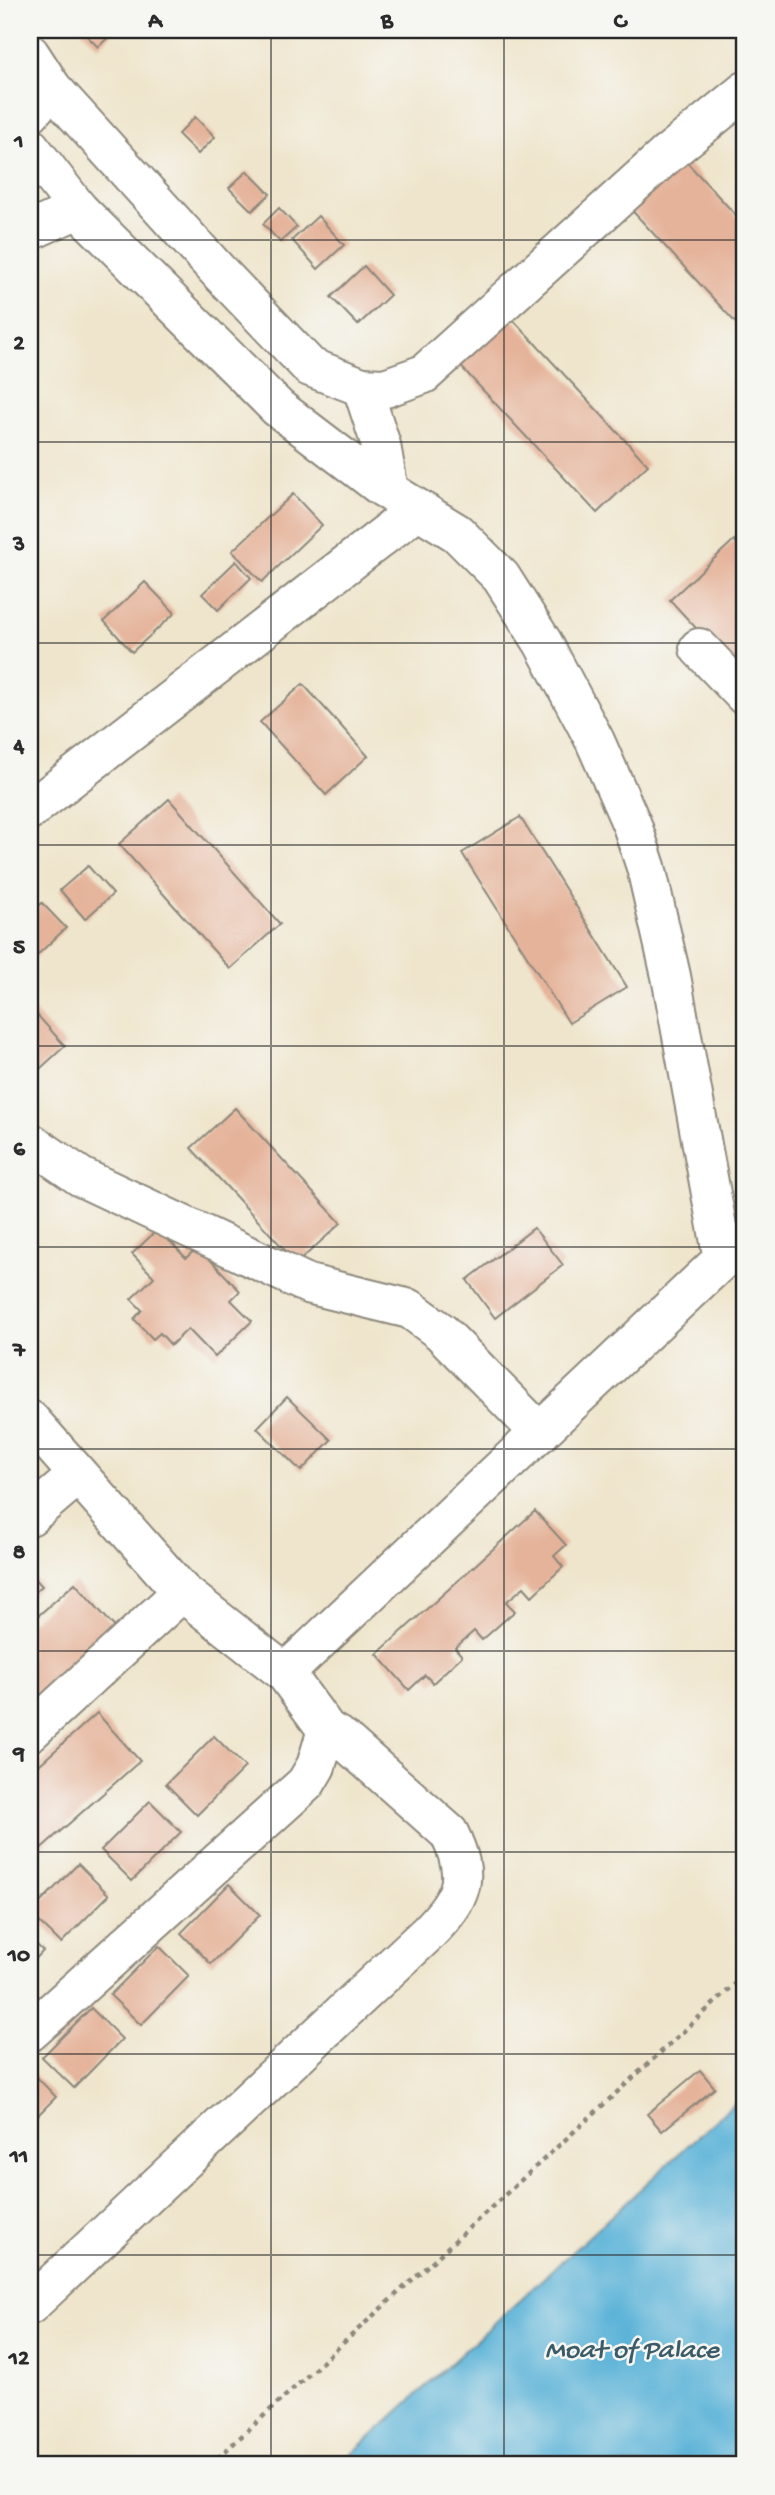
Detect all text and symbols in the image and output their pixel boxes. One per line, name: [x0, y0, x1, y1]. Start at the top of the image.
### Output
text: A: [147, 9, 163, 36]
text: B: [380, 9, 394, 36]
text: C: [614, 9, 629, 36]
text: 1: [13, 129, 24, 156]
text: 2: [13, 331, 25, 358]
text: 3: [12, 532, 25, 559]
text: 4: [13, 734, 25, 761]
text: 5: [13, 935, 25, 962]
text: 6: [13, 1137, 26, 1164]
text: 7: [12, 1338, 26, 1365]
text: 8: [13, 1540, 26, 1567]
text: 9: [12, 1741, 25, 1768]
text: 10: [7, 1943, 30, 1970]
text: 11: [9, 2144, 28, 2171]
water label: Moat of Palace: [545, 2335, 721, 2368]
text: 12: [8, 2346, 30, 2373]

